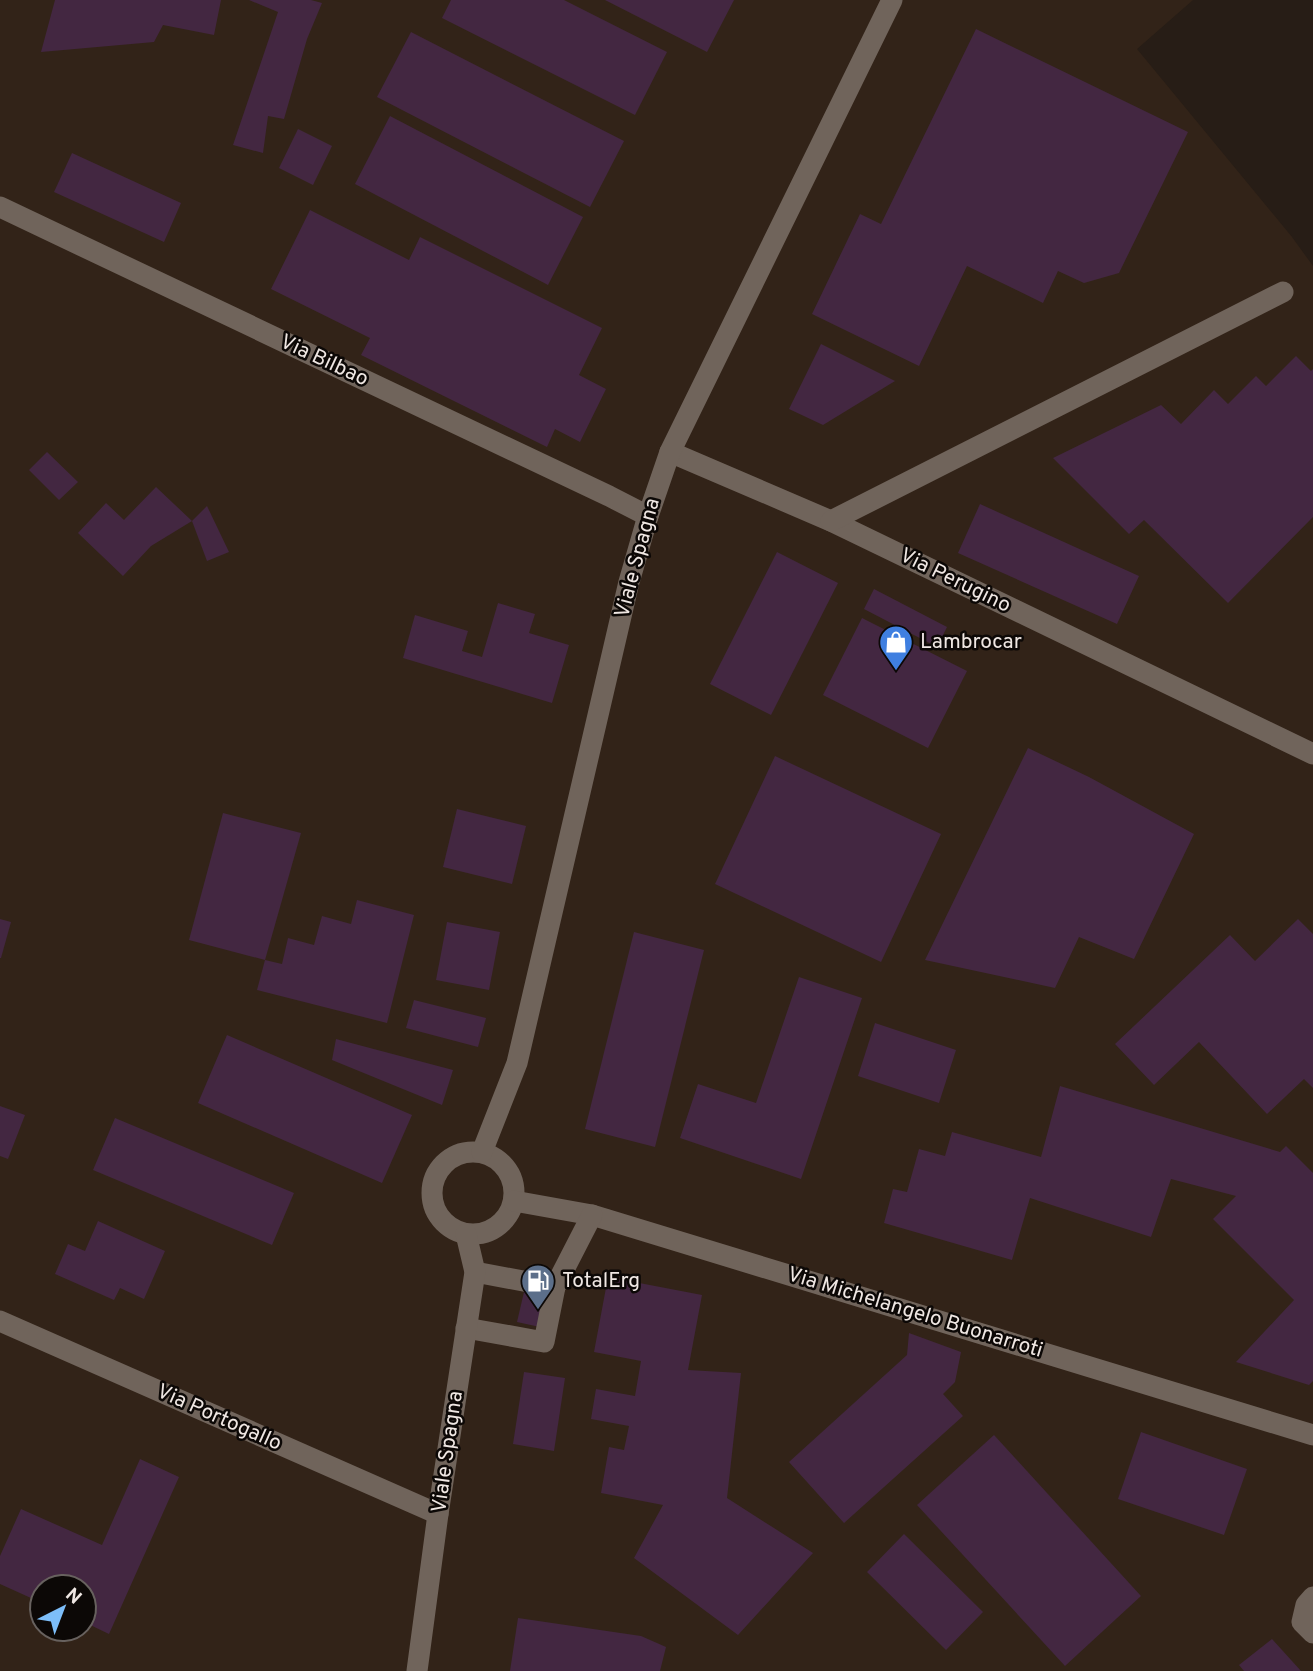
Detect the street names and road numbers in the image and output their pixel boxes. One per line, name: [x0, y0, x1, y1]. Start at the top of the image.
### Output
street label: Via Bilbao: [275, 329, 373, 393]
street label: Viale Spagna: [609, 495, 667, 621]
street label: Via Perugino: [895, 542, 1015, 620]
street label: Via Michelangelo Buonarroti: [784, 1261, 1046, 1365]
street label: Via Portogallo: [152, 1378, 286, 1458]
street label: Viale Spagna: [426, 1389, 470, 1515]

